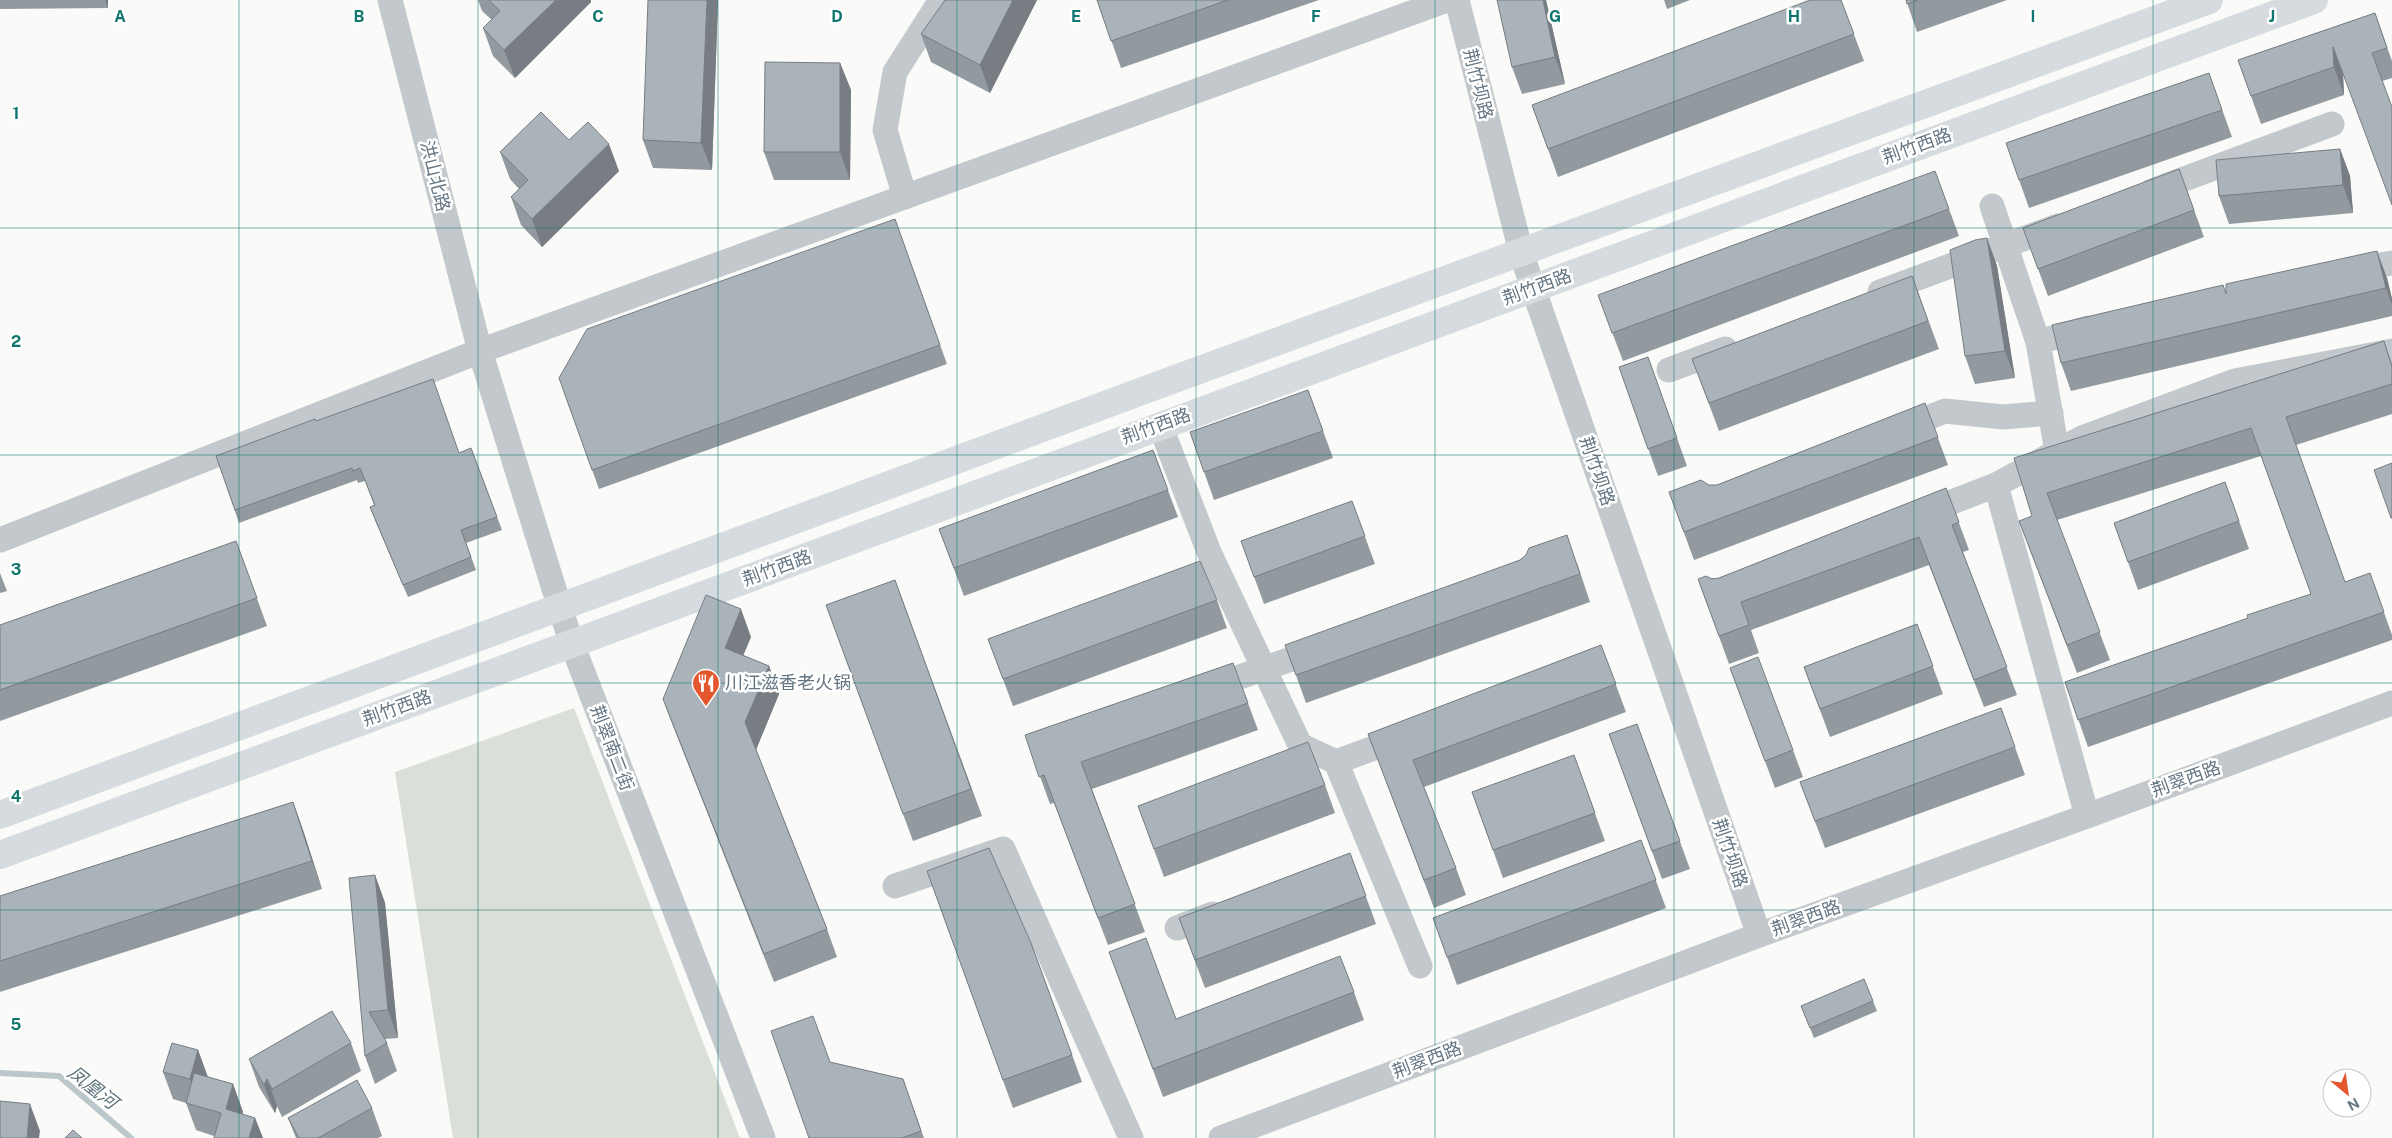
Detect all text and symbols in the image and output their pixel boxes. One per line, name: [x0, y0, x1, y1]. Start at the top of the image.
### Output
text: A: [114, 7, 126, 26]
text: B: [354, 7, 365, 26]
text: C: [592, 7, 604, 26]
text: D: [831, 7, 843, 26]
text: E: [1071, 7, 1081, 26]
text: F: [1311, 7, 1321, 26]
text: G: [1549, 7, 1561, 26]
text: H: [1788, 7, 1800, 26]
text: I: [2031, 7, 2035, 26]
text: J: [2269, 7, 2275, 26]
street label: 荆竹坝路: [1460, 46, 1497, 121]
text: 1: [13, 104, 19, 123]
street label: 荆竹西路: [1879, 123, 1954, 168]
street label: 洪山北路: [417, 138, 454, 213]
street label: 荆竹西路: [1499, 264, 1574, 309]
text: 2: [11, 332, 21, 351]
street label: 荆竹西路: [1118, 403, 1193, 448]
street label: 荆竹坝路: [1576, 433, 1619, 508]
street label: 荆竹西路: [739, 545, 814, 590]
text: 3: [11, 560, 21, 579]
restaurant icon: 川江滋香老火锅: [691, 668, 721, 707]
place label: 川江滋香老火锅: [725, 672, 851, 693]
street label: 荆竹西路: [359, 685, 434, 730]
street label: 荆翠南二街: [587, 702, 638, 794]
street label: 荆翠西路: [2148, 756, 2223, 801]
text: 4: [11, 787, 22, 806]
street label: 荆竹坝路: [1709, 815, 1752, 890]
street label: 荆翠西路: [1768, 895, 1843, 940]
text: 5: [11, 1015, 22, 1034]
street label: 荆翠西路: [1389, 1037, 1464, 1082]
water label: 凤凰河: [64, 1061, 125, 1116]
north arrow: [2322, 1068, 2372, 1118]
text: N: [2345, 1095, 2362, 1114]

